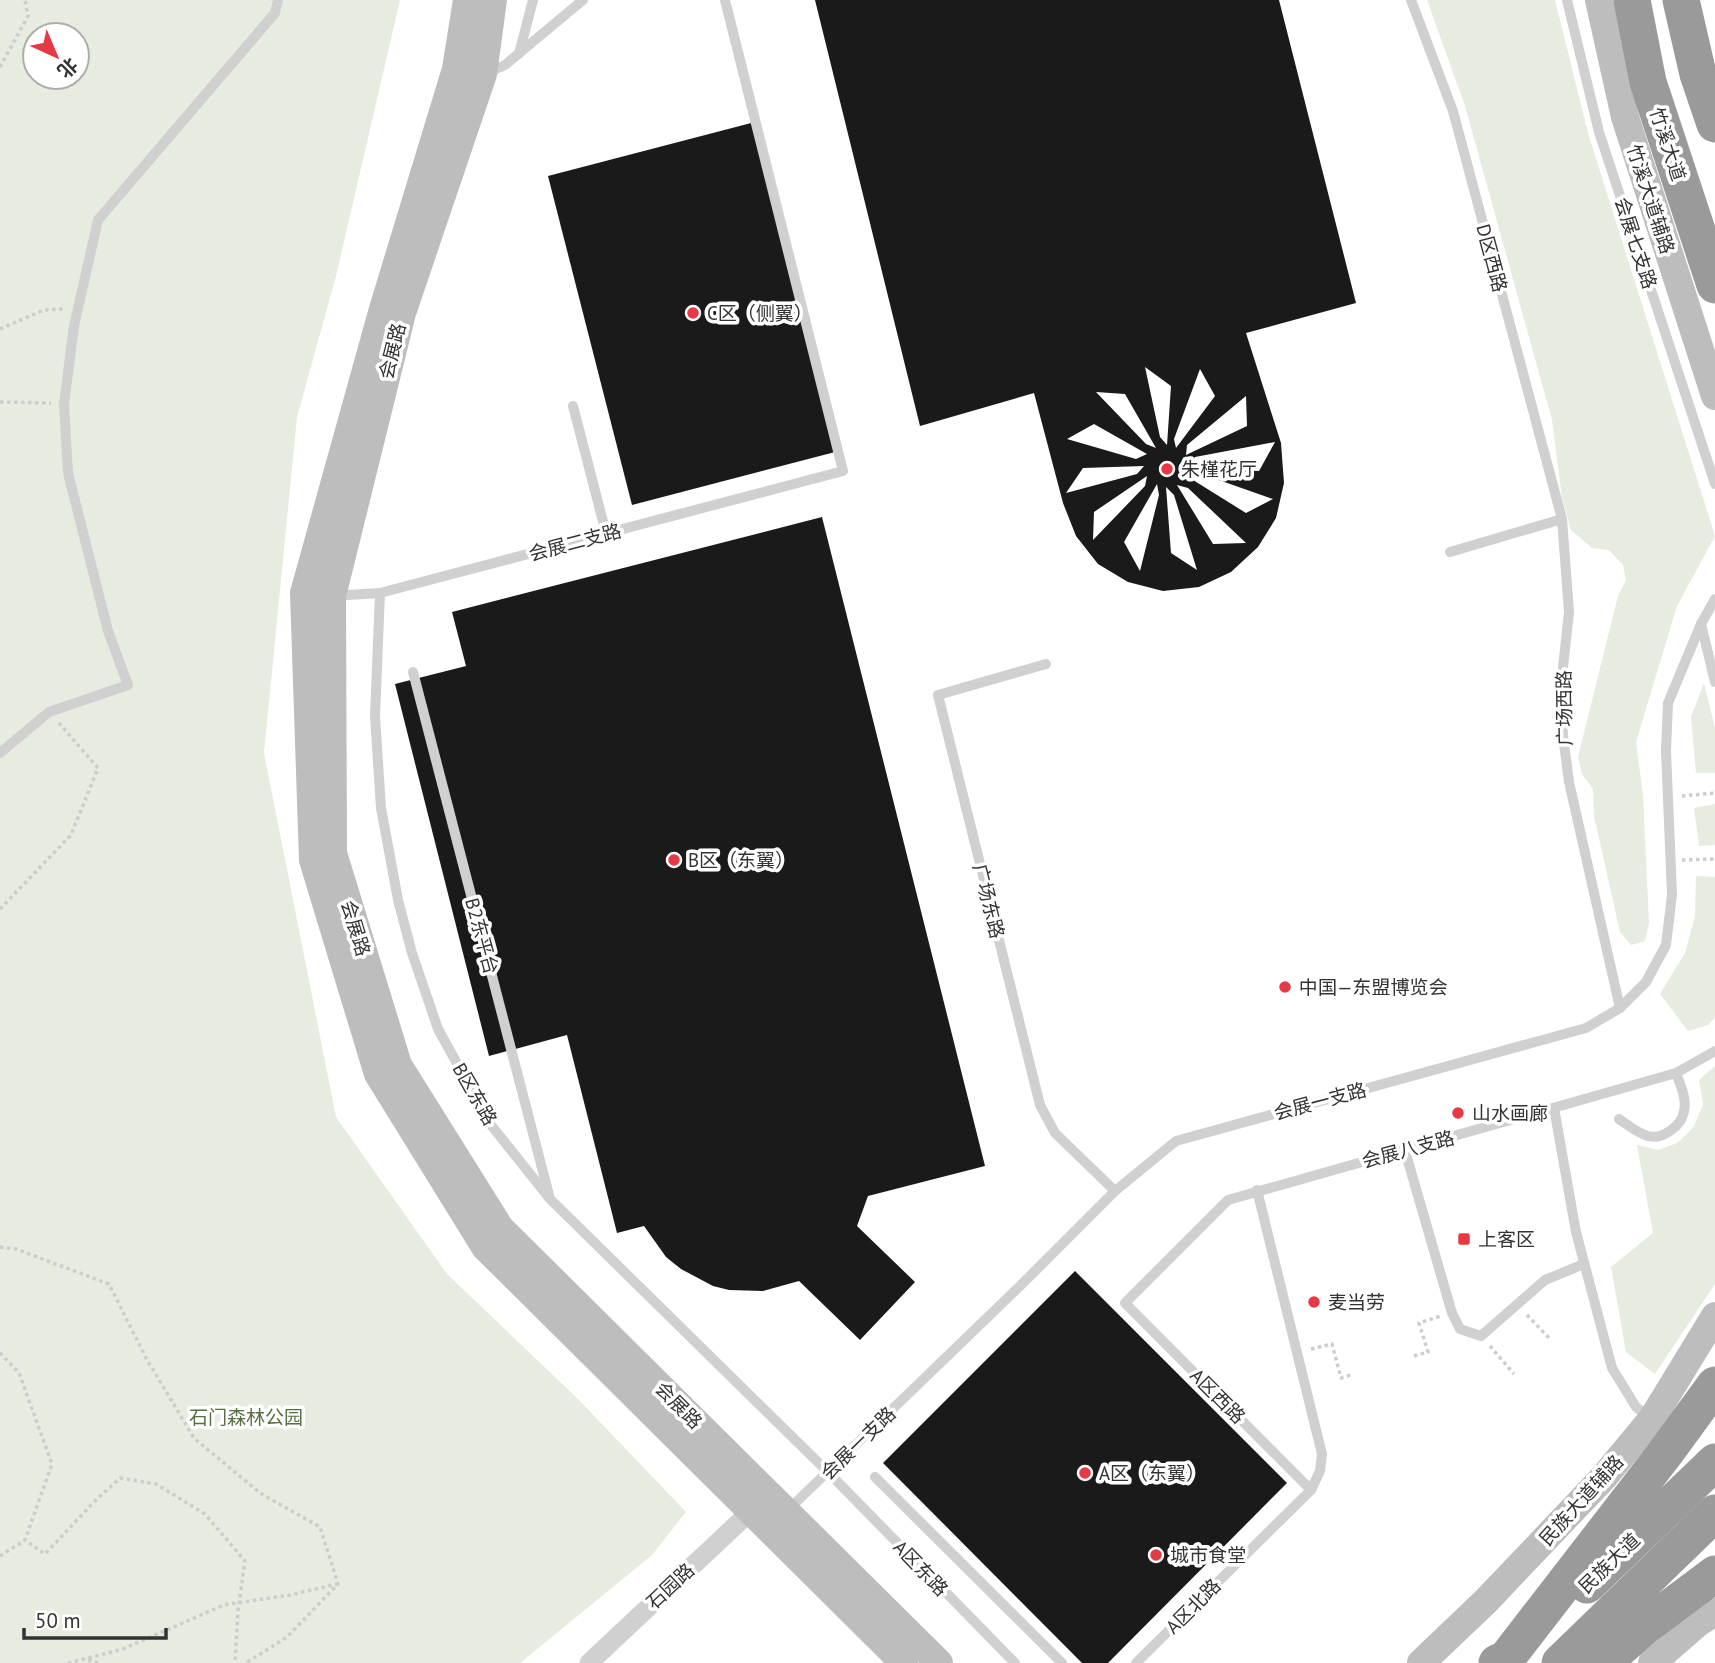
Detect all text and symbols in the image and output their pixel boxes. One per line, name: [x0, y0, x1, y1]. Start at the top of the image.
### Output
north arrow: [21, 21, 91, 91]
text: 北: [53, 53, 83, 83]
street label: 竹溪大道: [1645, 104, 1691, 184]
street label: 竹溪大道辅路: [1622, 141, 1680, 257]
street label: 会展七支路: [1610, 194, 1662, 292]
street label: D区西路: [1471, 221, 1513, 295]
place label: C区（侧翼）: [707, 301, 813, 325]
marker: C区（侧翼）: [685, 305, 701, 321]
street label: 会展路: [373, 320, 411, 382]
place label: 朱槿花厅: [1181, 457, 1257, 481]
marker: 朱槿花厅: [1159, 461, 1175, 477]
street label: 会展二支路: [526, 518, 624, 566]
street label: 广场西路: [1551, 670, 1577, 746]
place label: B区（东翼）: [688, 848, 794, 872]
marker: B区（东翼）: [666, 852, 682, 868]
street label: 广场东路: [968, 861, 1010, 941]
street label: B2东平台: [460, 895, 504, 977]
street label: 会展路: [336, 897, 376, 959]
place label: 中国—东盟博览会: [1299, 975, 1448, 999]
marker: 中国—东盟博览会: [1277, 979, 1293, 995]
street label: B区东路: [448, 1059, 502, 1129]
street label: 会展一支路: [1271, 1077, 1369, 1125]
place label: 山水画廊: [1472, 1101, 1548, 1125]
marker: 山水画廊: [1450, 1105, 1466, 1121]
street label: 会展八支路: [1359, 1125, 1457, 1173]
place label: 上客区: [1478, 1227, 1535, 1251]
marker: 上客区: [1456, 1231, 1472, 1247]
place label: 麦当劳: [1328, 1290, 1385, 1314]
marker: 麦当劳: [1306, 1294, 1322, 1310]
street label: A区西路: [1185, 1363, 1251, 1429]
street label: 会展路: [650, 1376, 708, 1434]
street label: 会展一支路: [815, 1401, 901, 1485]
park label: 石门森林公园: [189, 1405, 303, 1429]
street label: 民族大道辅路: [1534, 1450, 1628, 1550]
place label: A区（东翼）: [1099, 1461, 1205, 1485]
marker: A区（东翼）: [1077, 1465, 1093, 1481]
street label: 民族大道: [1573, 1528, 1645, 1598]
street label: A区东路: [889, 1535, 953, 1601]
place label: 城市食堂: [1170, 1543, 1246, 1567]
marker: 城市食堂: [1148, 1547, 1164, 1563]
street label: 石园路: [641, 1558, 699, 1614]
street label: A区北路: [1160, 1573, 1226, 1639]
scale bar: [24, 1596, 166, 1640]
text: 50 m: [35, 1607, 81, 1634]

